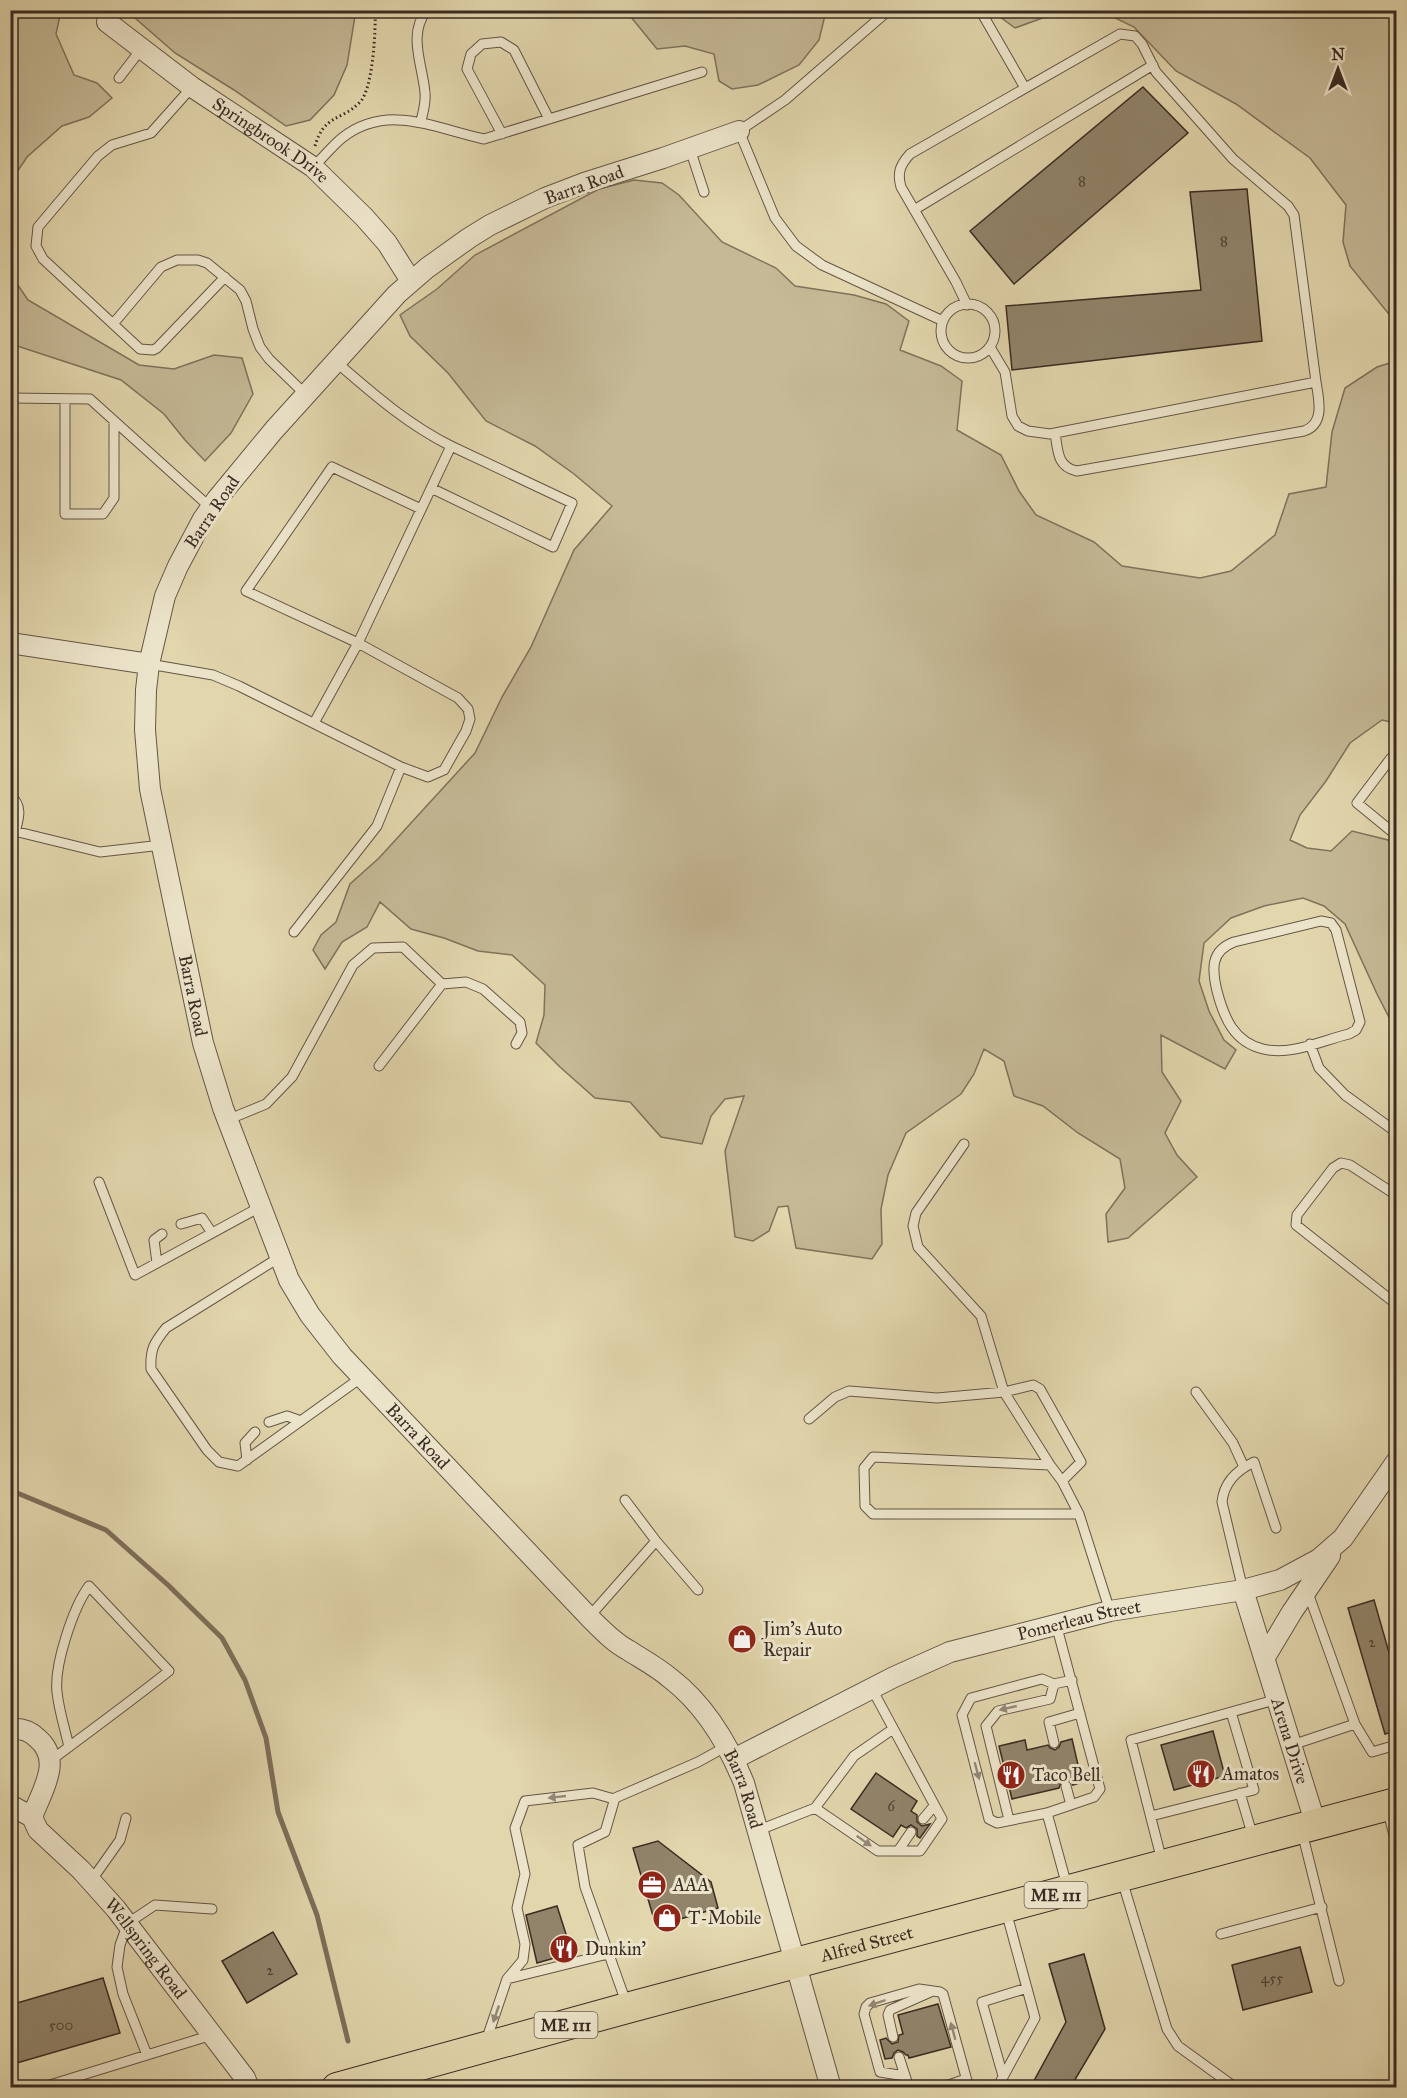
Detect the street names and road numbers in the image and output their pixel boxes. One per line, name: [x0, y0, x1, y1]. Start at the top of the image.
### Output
street label: Springbrook Drive: [208, 93, 334, 188]
street label: Barra Road: [541, 160, 627, 210]
street label: Barra Road: [180, 472, 244, 552]
street label: Barra Road: [174, 953, 212, 1038]
street label: Barra Road: [381, 1399, 454, 1474]
street label: Pomerleau Street: [1015, 1595, 1143, 1645]
street label: Arena Drive: [1266, 1694, 1314, 1787]
street label: Barra Road: [719, 1745, 767, 1831]
road number: ME 111: [1024, 1882, 1088, 1908]
street label: Wellspring Road: [100, 1893, 192, 2003]
street label: Alfred Street: [817, 1921, 916, 1967]
road number: ME 111: [534, 2012, 598, 2038]

